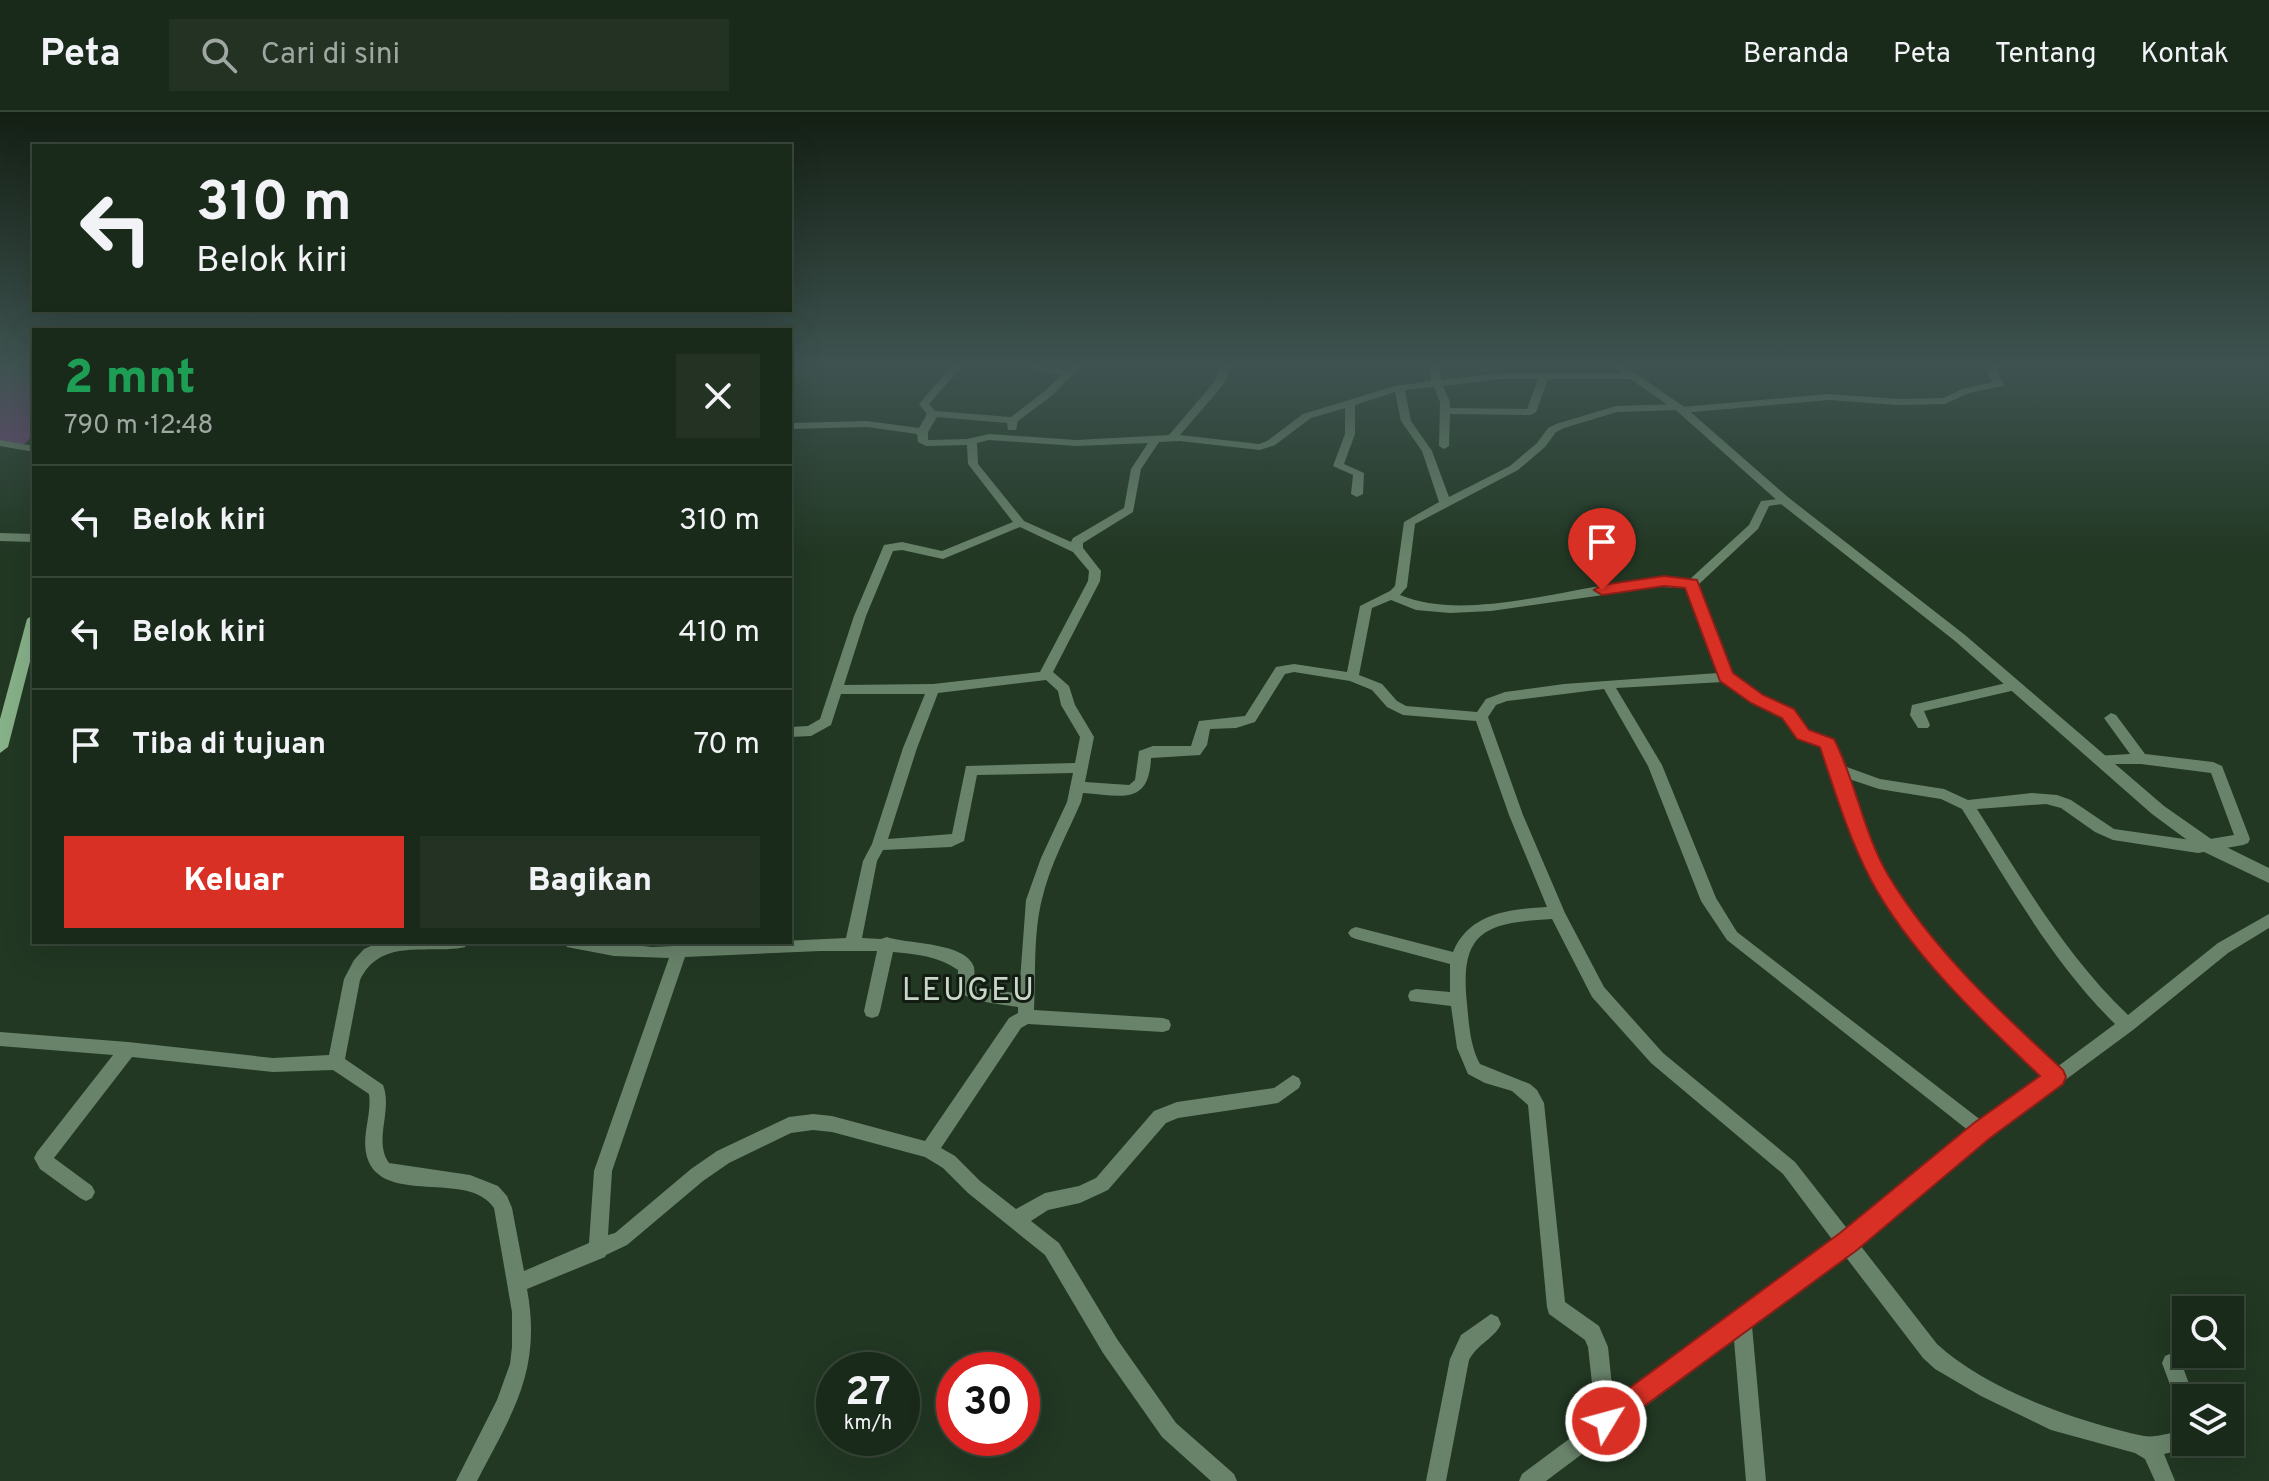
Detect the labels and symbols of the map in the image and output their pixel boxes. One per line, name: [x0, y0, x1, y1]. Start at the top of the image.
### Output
pin: [1568, 508, 1636, 590]
district label: LEUGEU: [902, 972, 1036, 1012]
speed limit sign: 30: [936, 1352, 1040, 1456]
position arrow: [1564, 1379, 1648, 1463]

